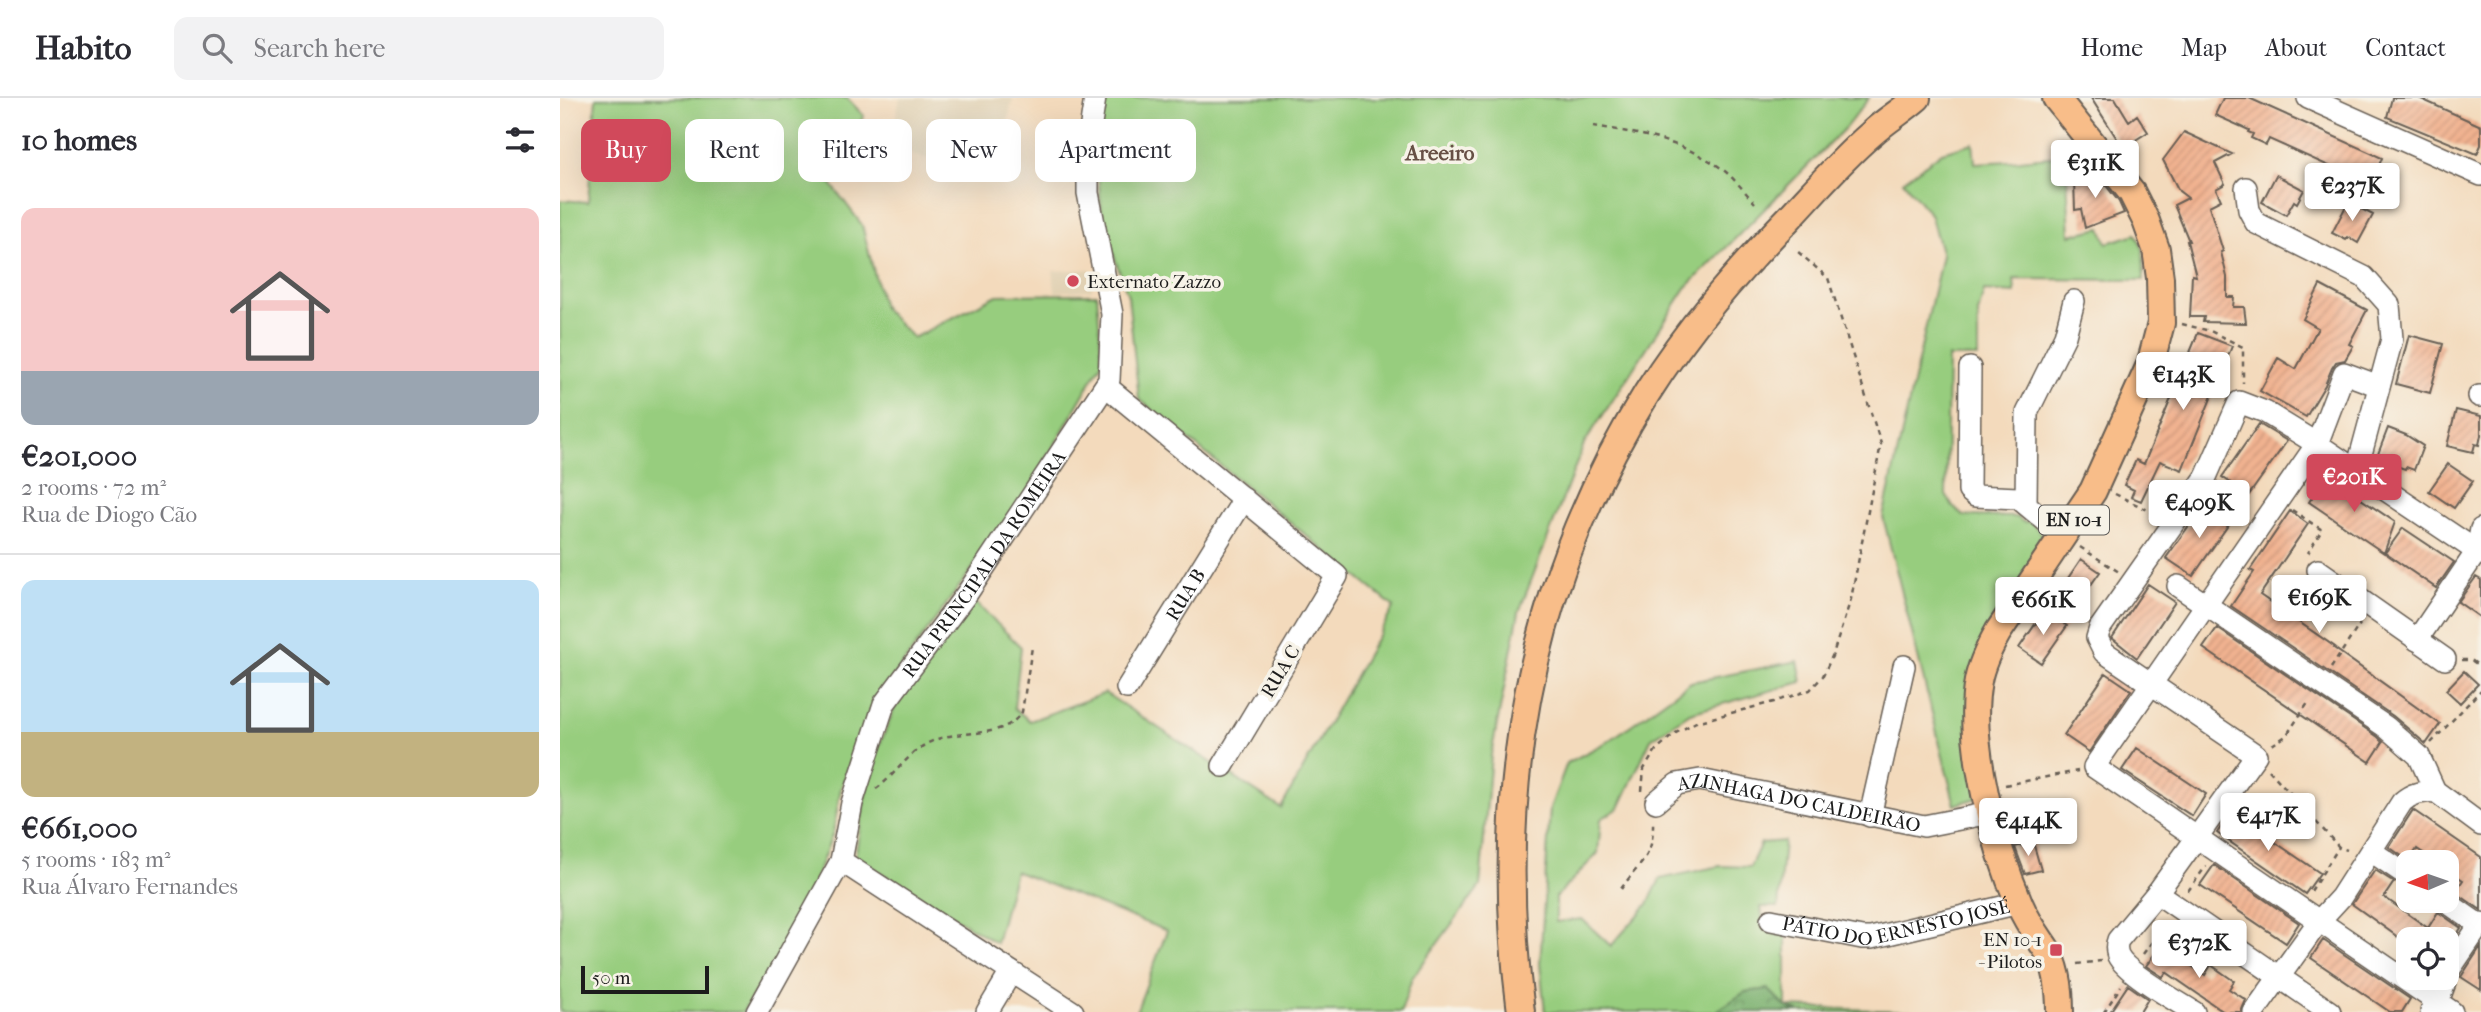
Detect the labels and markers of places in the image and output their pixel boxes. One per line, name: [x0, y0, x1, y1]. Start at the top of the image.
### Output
pin: €311K: [2046, 140, 2144, 200]
pin: €237K: [2303, 164, 2401, 223]
place label: Externato Zazzo: [1087, 271, 1222, 293]
marker: Externato Zazzo: [1065, 273, 1081, 289]
pin: €143K: [2134, 352, 2232, 412]
pin: €201K: [2305, 454, 2403, 514]
pin: €409K: [2150, 480, 2248, 540]
pin: €169K: [2270, 575, 2368, 635]
pin: €661K: [1994, 578, 2092, 637]
pin: €417K: [2219, 794, 2317, 853]
pin: €414K: [1979, 798, 2077, 858]
pin: €372K: [2150, 920, 2248, 980]
place label: EN 10-1 - Pilotos: [1978, 929, 2042, 973]
marker: EN 10-1 - Pilotos: [2048, 942, 2064, 958]

